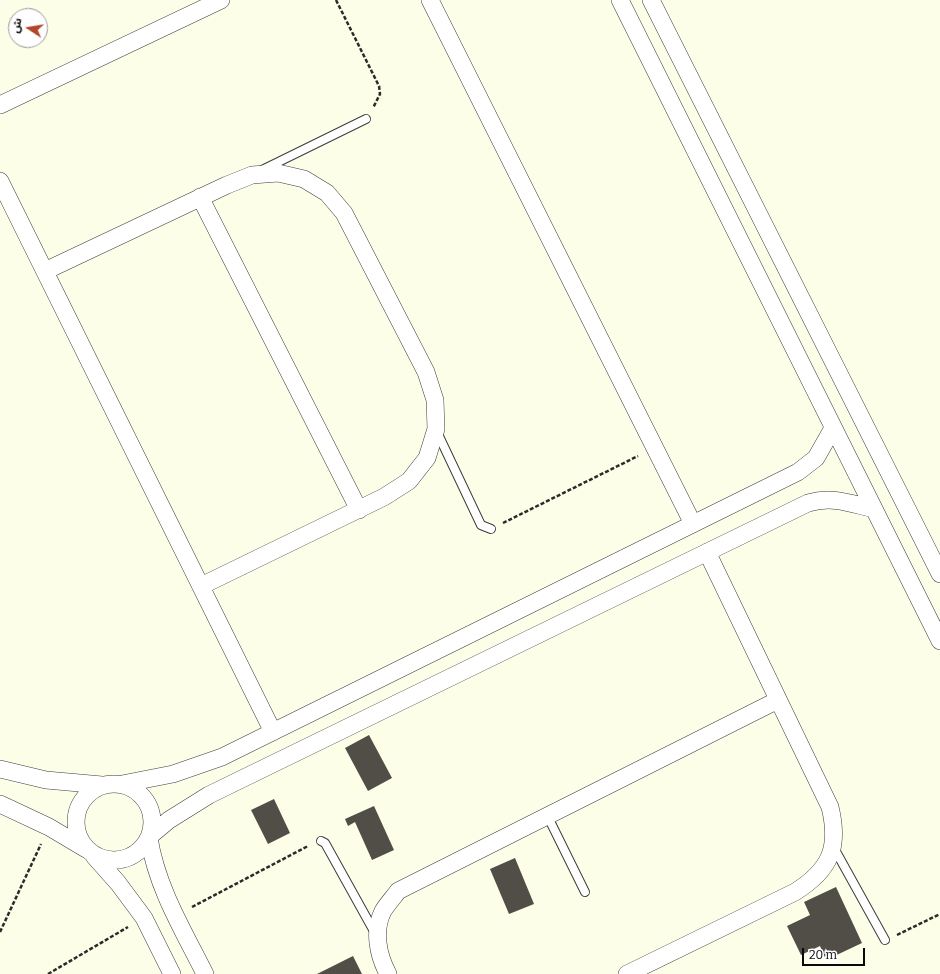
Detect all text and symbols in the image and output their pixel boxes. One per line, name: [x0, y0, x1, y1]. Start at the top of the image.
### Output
north arrow: [8, 8, 48, 48]
text: ش: [9, 17, 25, 34]
scale bar: [804, 940, 867, 966]
text: 20 m: [809, 948, 837, 962]

